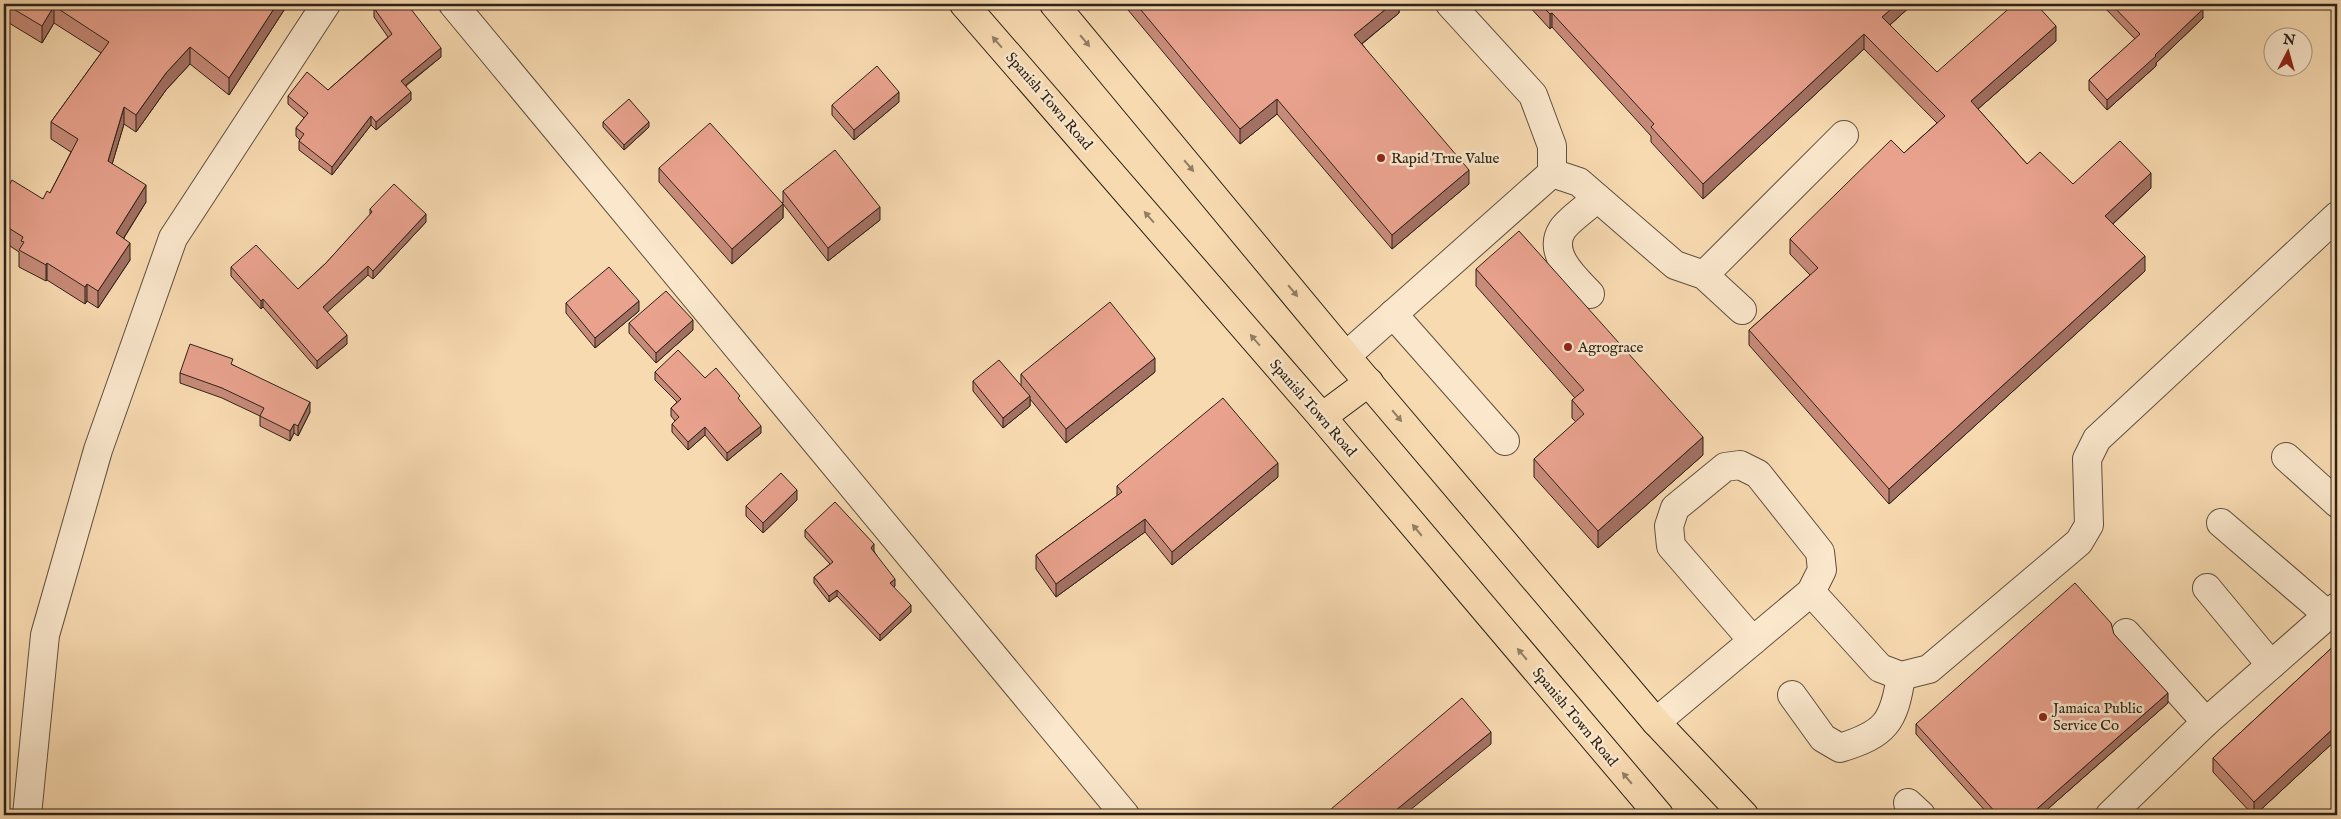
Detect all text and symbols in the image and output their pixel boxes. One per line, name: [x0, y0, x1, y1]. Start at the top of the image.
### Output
north arrow: [2264, 28, 2314, 78]
text: N: [2281, 30, 2296, 50]
one-way arrow: [991, 35, 1002, 48]
one-way arrow: [1080, 35, 1091, 48]
street label: Spanish Town Road: [1001, 48, 1097, 155]
place label: Rapid True Value: [1391, 149, 1499, 168]
marker: Rapid True Value: [1375, 152, 1387, 164]
one-way arrow: [1184, 160, 1195, 173]
one-way arrow: [1143, 212, 1155, 224]
one-way arrow: [1287, 285, 1299, 297]
one-way arrow: [1250, 334, 1261, 347]
place label: Agrograce: [1577, 338, 1643, 357]
marker: Agrograce: [1562, 341, 1574, 353]
street label: Spanish Town Road: [1265, 355, 1361, 462]
one-way arrow: [1392, 409, 1403, 422]
one-way arrow: [1412, 523, 1423, 536]
one-way arrow: [1517, 648, 1528, 661]
street label: Spanish Town Road: [1528, 664, 1623, 771]
place label: Jamaica Public Service Co: [2051, 699, 2142, 735]
marker: Jamaica Public Service Co: [2037, 711, 2049, 723]
one-way arrow: [1622, 772, 1633, 784]

